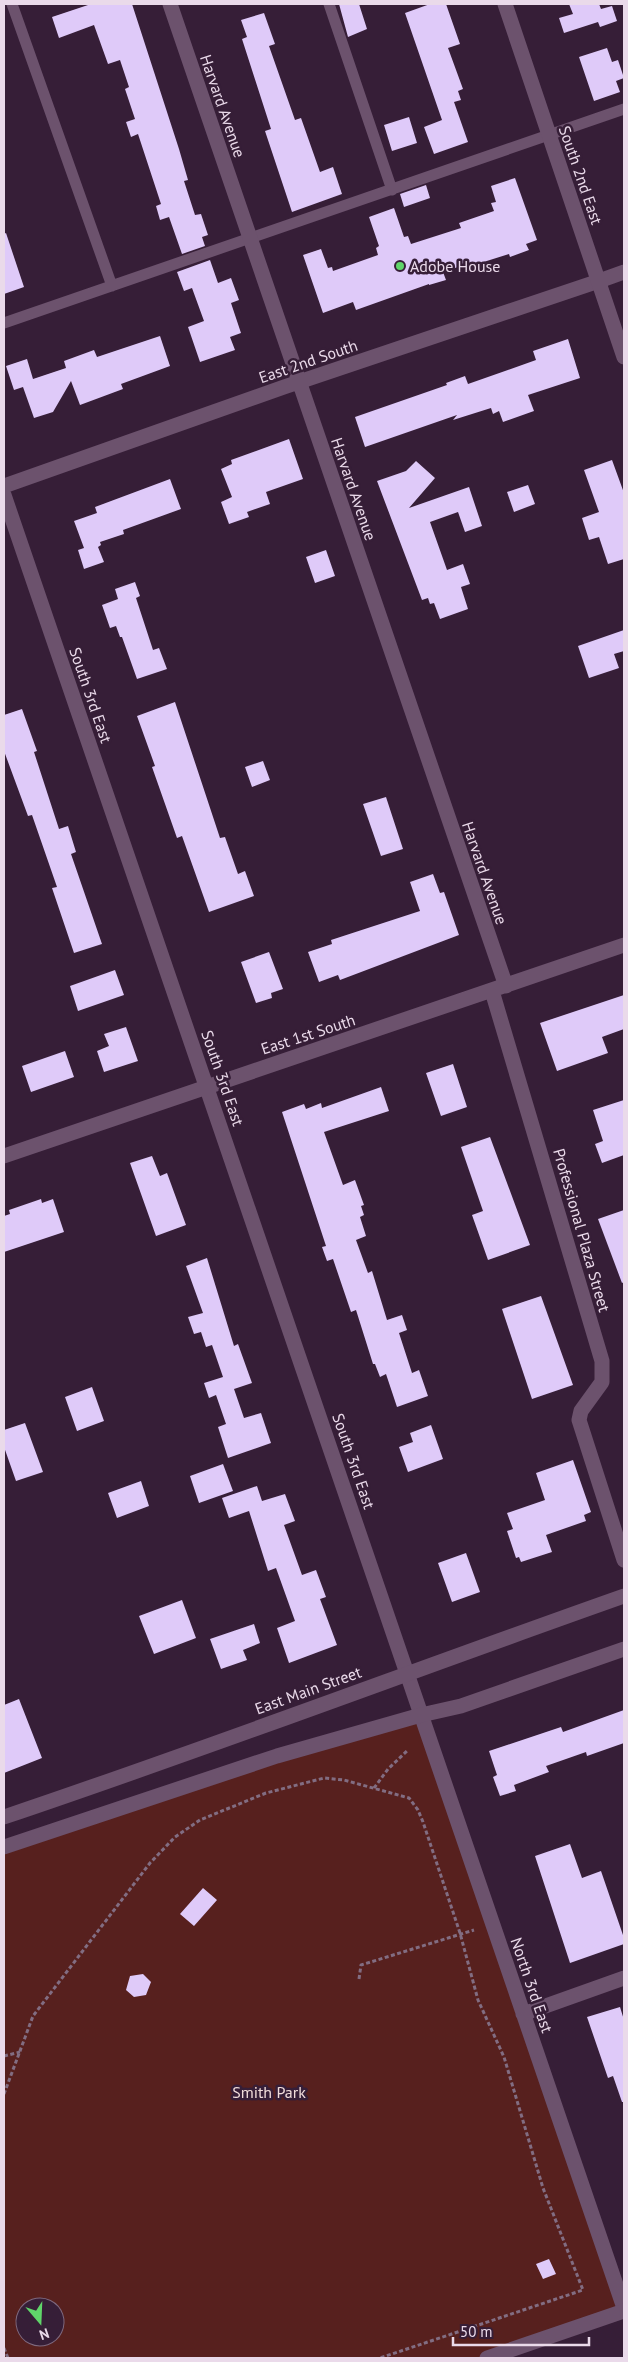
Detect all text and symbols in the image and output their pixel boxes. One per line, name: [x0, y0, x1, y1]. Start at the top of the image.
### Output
street label: Harvard Avenue: [196, 52, 250, 160]
street label: South 2nd East: [555, 123, 607, 228]
place label: Adobe House: [410, 256, 500, 276]
marker: Adobe House: [394, 260, 406, 272]
street label: East 2nd South: [256, 335, 360, 387]
street label: Harvard Avenue: [327, 435, 381, 543]
street label: South 3rd East: [65, 645, 117, 746]
street label: Harvard Avenue: [458, 819, 512, 927]
street label: East 1st South: [258, 1009, 358, 1059]
street label: South 3rd East: [197, 1028, 249, 1129]
street label: Professional Plaza Street: [549, 1146, 615, 1315]
street label: South 3rd East: [328, 1411, 380, 1512]
street label: East Main Street: [252, 1661, 364, 1719]
street label: North 3rd East: [506, 1935, 558, 2036]
park label: Smith Park: [232, 2082, 306, 2102]
north arrow: [15, 2297, 65, 2347]
scale bar: [453, 2314, 589, 2346]
text: 50 m: [460, 2322, 493, 2341]
text: N: [37, 2324, 52, 2344]

